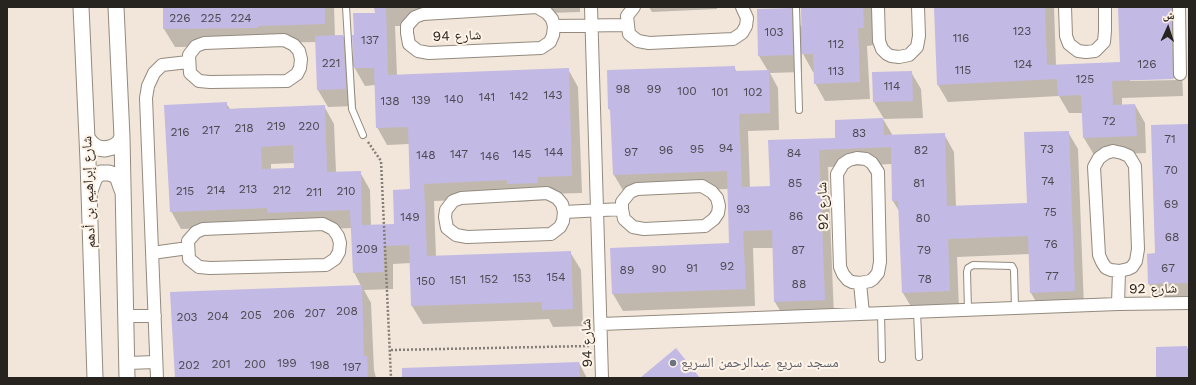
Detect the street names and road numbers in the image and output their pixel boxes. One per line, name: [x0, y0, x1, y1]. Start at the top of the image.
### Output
street label: شارع 94: [432, 27, 482, 45]
street label: شارع إبراهيم بن أدهم: [79, 136, 99, 248]
street label: شارع 92: [814, 182, 832, 230]
street label: شارع 92: [1129, 280, 1177, 298]
street label: شارع 94: [578, 318, 596, 368]

